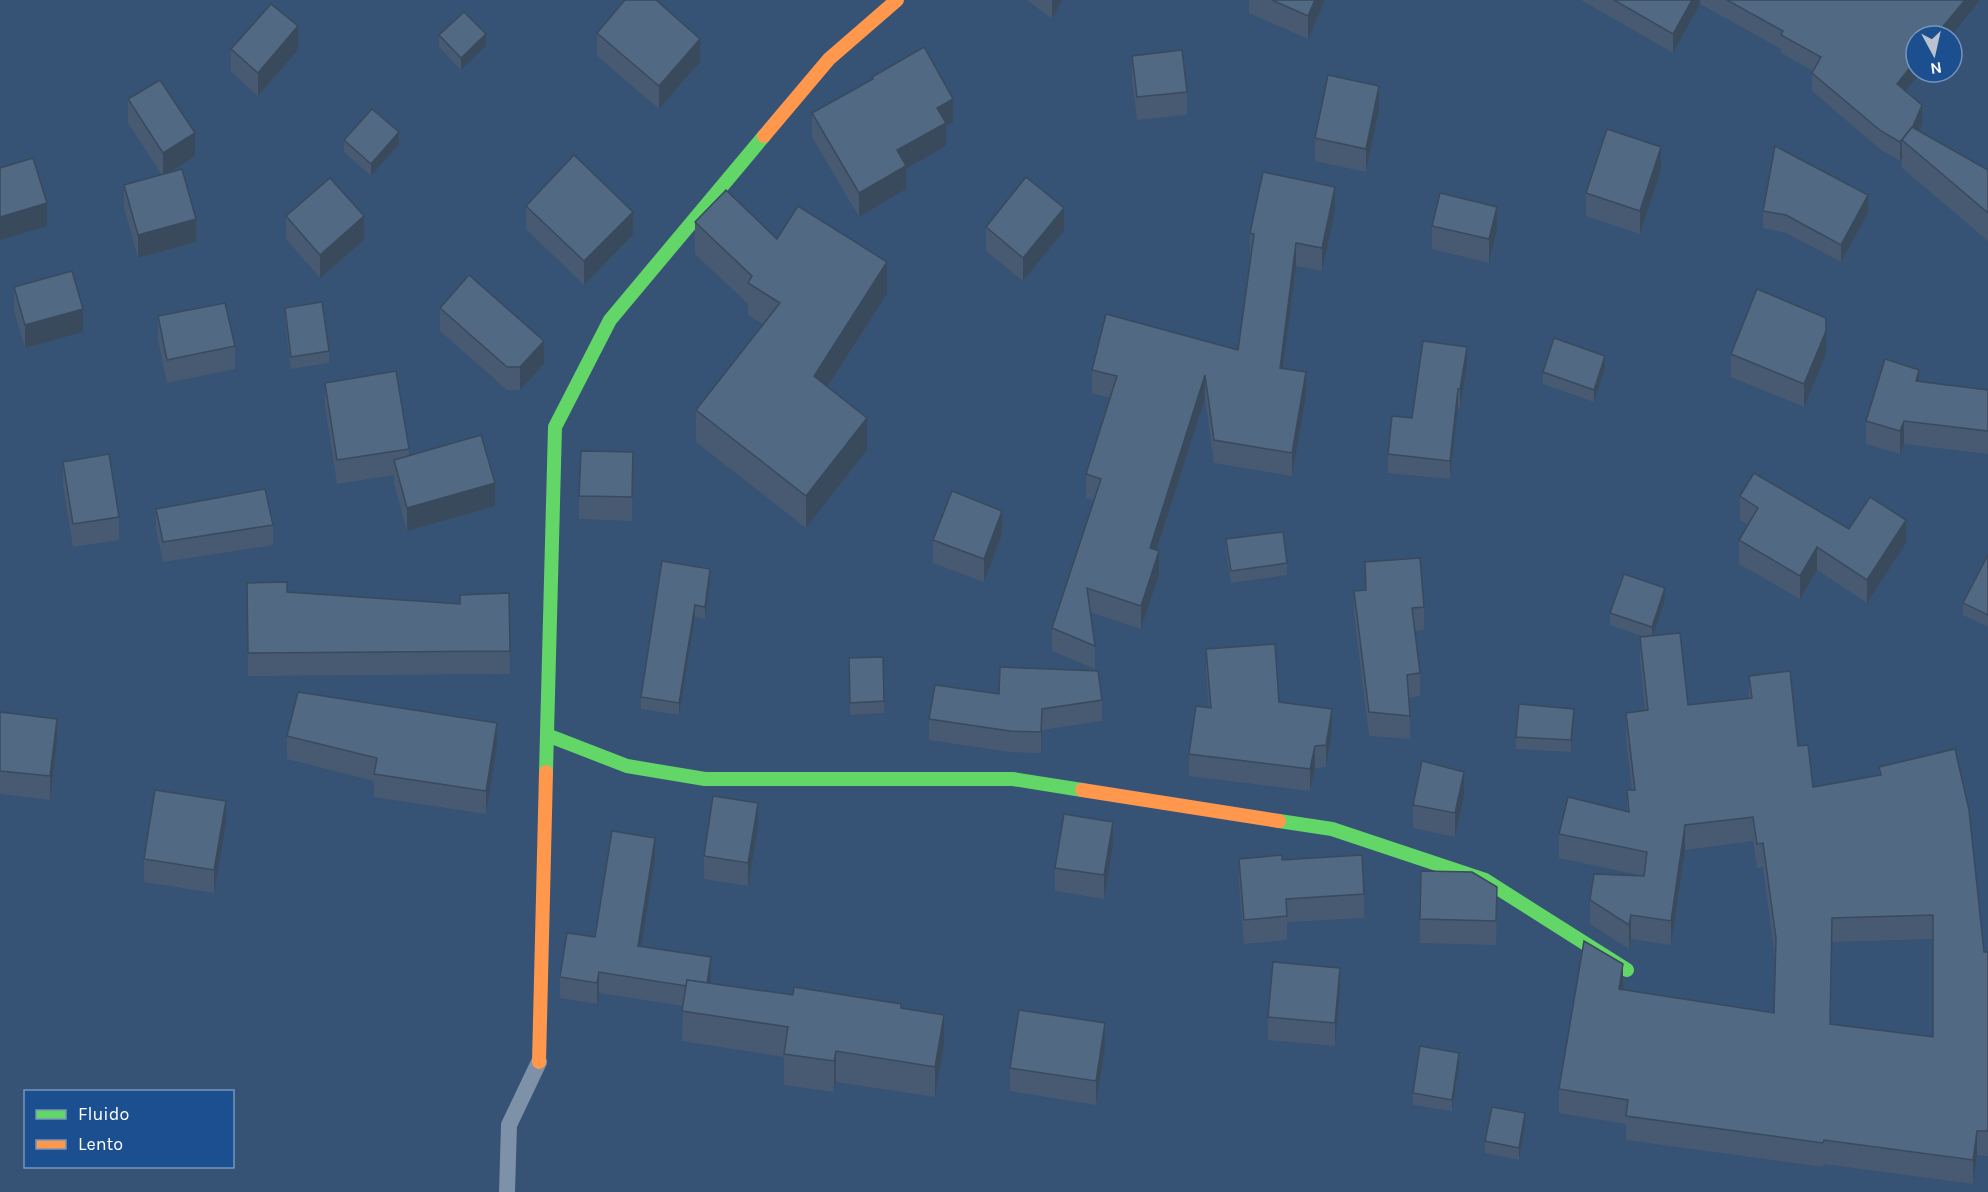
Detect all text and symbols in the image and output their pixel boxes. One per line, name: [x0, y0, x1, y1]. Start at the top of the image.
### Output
north arrow: [1904, 24, 1964, 84]
text: N: [1929, 58, 1943, 79]
legend: [24, 1090, 234, 1168]
text: Fluido: [78, 1103, 129, 1125]
text: Lento: [78, 1133, 123, 1155]

